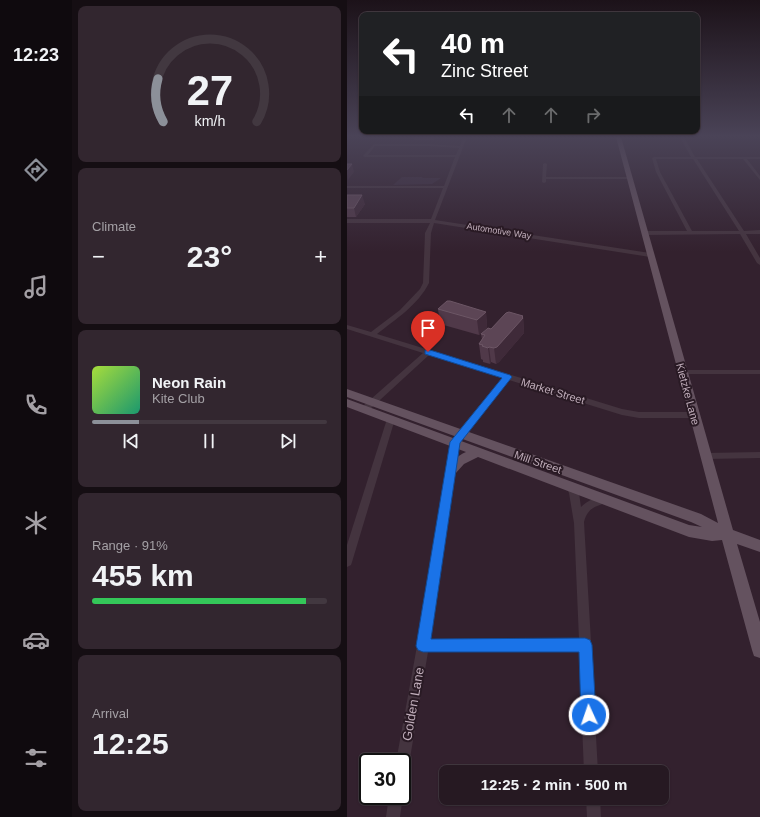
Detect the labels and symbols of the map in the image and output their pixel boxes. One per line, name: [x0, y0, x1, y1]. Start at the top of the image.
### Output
street label: Automotive Way: [466, 221, 532, 241]
pin: [411, 311, 445, 352]
street label: Kietzke Lane: [674, 362, 702, 426]
street label: Market Street: [520, 376, 586, 406]
street label: Mill Street: [513, 448, 563, 476]
street label: Golden Lane: [399, 666, 427, 742]
position arrow: [568, 694, 610, 736]
speed limit sign: 30: [359, 753, 411, 805]

